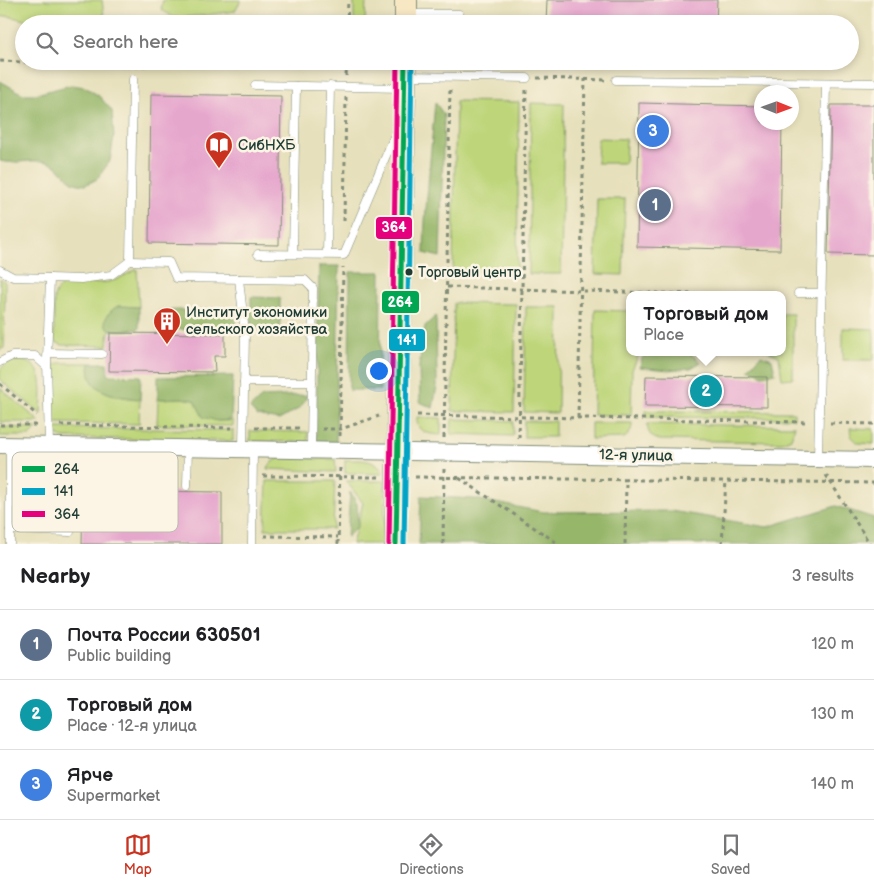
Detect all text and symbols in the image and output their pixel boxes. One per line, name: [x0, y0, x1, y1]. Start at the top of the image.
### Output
search box: [15, 15, 859, 70]
icon: search: [33, 29, 61, 57]
text: Search here: [73, 31, 178, 54]
north arrow: [754, 85, 799, 130]
pin: 3: [637, 112, 669, 150]
library icon: СибНХБ: [204, 130, 234, 169]
place label: СибНХБ: [238, 136, 296, 155]
pin: 1: [639, 186, 671, 224]
line badge: 364: [375, 216, 413, 240]
text: 364: [382, 219, 407, 236]
place label: Торговый центр: [418, 264, 521, 281]
marker: Торговый центр: [404, 267, 414, 277]
line badge: 264: [381, 290, 420, 314]
popup: [626, 291, 786, 356]
text: 264: [387, 294, 413, 311]
place label: Институт экономики сельского хозяйства: [186, 303, 328, 339]
text: Торговый дом: [643, 303, 769, 326]
building icon: Институт экономики сельского хозяйства: [152, 306, 182, 345]
text: Place: [643, 326, 684, 345]
line badge: 141: [388, 328, 426, 352]
text: 141: [397, 332, 417, 349]
your location: [366, 358, 392, 384]
pin: 2: [690, 372, 722, 410]
street label: 12-я улица: [599, 445, 673, 466]
legend: [12, 452, 178, 532]
text: 264: [54, 461, 80, 478]
text: 141: [54, 483, 73, 500]
text: 364: [54, 506, 80, 523]
text: Nearby: [20, 564, 90, 589]
text: 3 results: [792, 567, 854, 586]
text: Почта России 630501: [67, 624, 261, 647]
text: 1: [33, 635, 39, 654]
text: 120 m: [811, 635, 854, 654]
text: Public building: [67, 647, 171, 666]
text: Торговый дом: [67, 694, 192, 717]
text: 2: [31, 705, 41, 724]
text: 130 m: [811, 705, 854, 724]
text: Place · 12-я улица: [67, 717, 197, 736]
text: Ярче: [67, 764, 113, 787]
text: 3: [31, 775, 41, 794]
text: 140 m: [811, 775, 854, 794]
text: Supermarket: [67, 787, 160, 806]
tab: Map: [124, 831, 152, 878]
tab: Directions: [399, 831, 464, 878]
tab: Saved: [711, 831, 750, 878]

